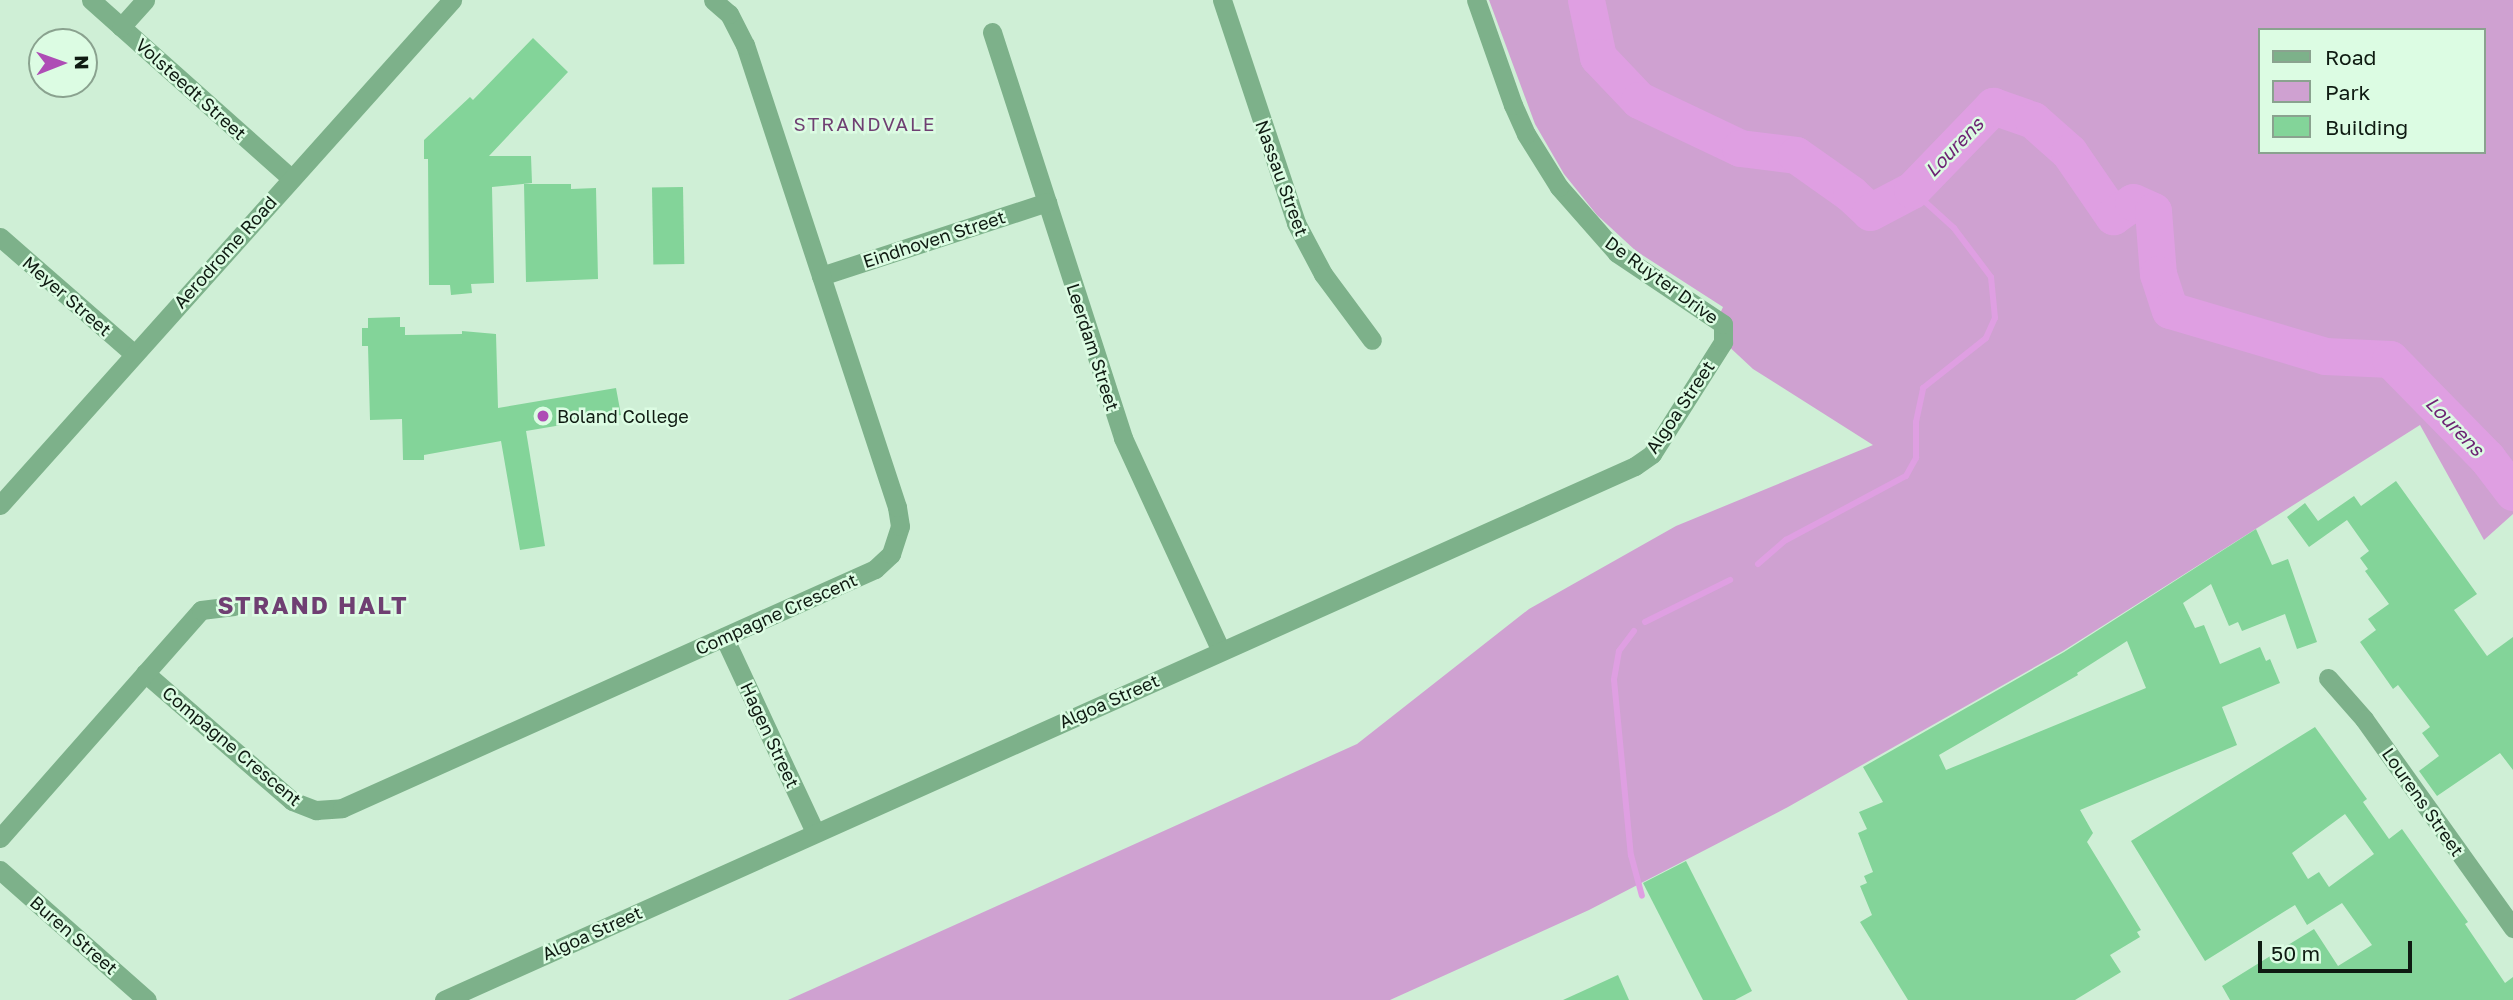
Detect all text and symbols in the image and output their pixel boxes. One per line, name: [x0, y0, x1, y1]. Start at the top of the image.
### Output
north arrow: [28, 28, 98, 98]
legend: [2258, 28, 2485, 154]
street label: Volsteedt Street: [131, 34, 251, 144]
text: Road: [2325, 44, 2376, 70]
text: N: [71, 55, 94, 70]
text: Park: [2325, 79, 2370, 105]
district label: STRANDVALE: [795, 113, 935, 135]
water label: Lourens: [1920, 113, 1988, 181]
text: Building: [2325, 114, 2408, 140]
street label: Nassau Street: [1251, 117, 1313, 239]
street label: Aerodrome Road: [169, 191, 281, 313]
street label: Eindhoven Street: [860, 206, 1008, 272]
street label: De Ruyter Drive: [1601, 232, 1723, 328]
street label: Meyer Street: [18, 252, 116, 340]
street label: Leerdam Street: [1062, 281, 1124, 413]
street label: Algoa Street: [1641, 357, 1719, 457]
water label: Lourens: [2421, 392, 2489, 460]
place label: Boland College: [557, 405, 689, 427]
marker: Boland College: [535, 408, 551, 424]
street label: Compagne Crescent: [692, 569, 860, 659]
district label: STRAND HALT: [219, 591, 407, 619]
street label: Algoa Street: [1056, 669, 1162, 733]
street label: Hagen Street: [736, 679, 804, 791]
street label: Compagne Crescent: [158, 682, 306, 810]
street label: Lourens Street: [2378, 744, 2468, 860]
street label: Buren Street: [26, 891, 122, 979]
street label: Algoa Street: [539, 901, 645, 965]
scale bar: [2261, 926, 2415, 970]
text: 50 m: [2271, 940, 2320, 966]

